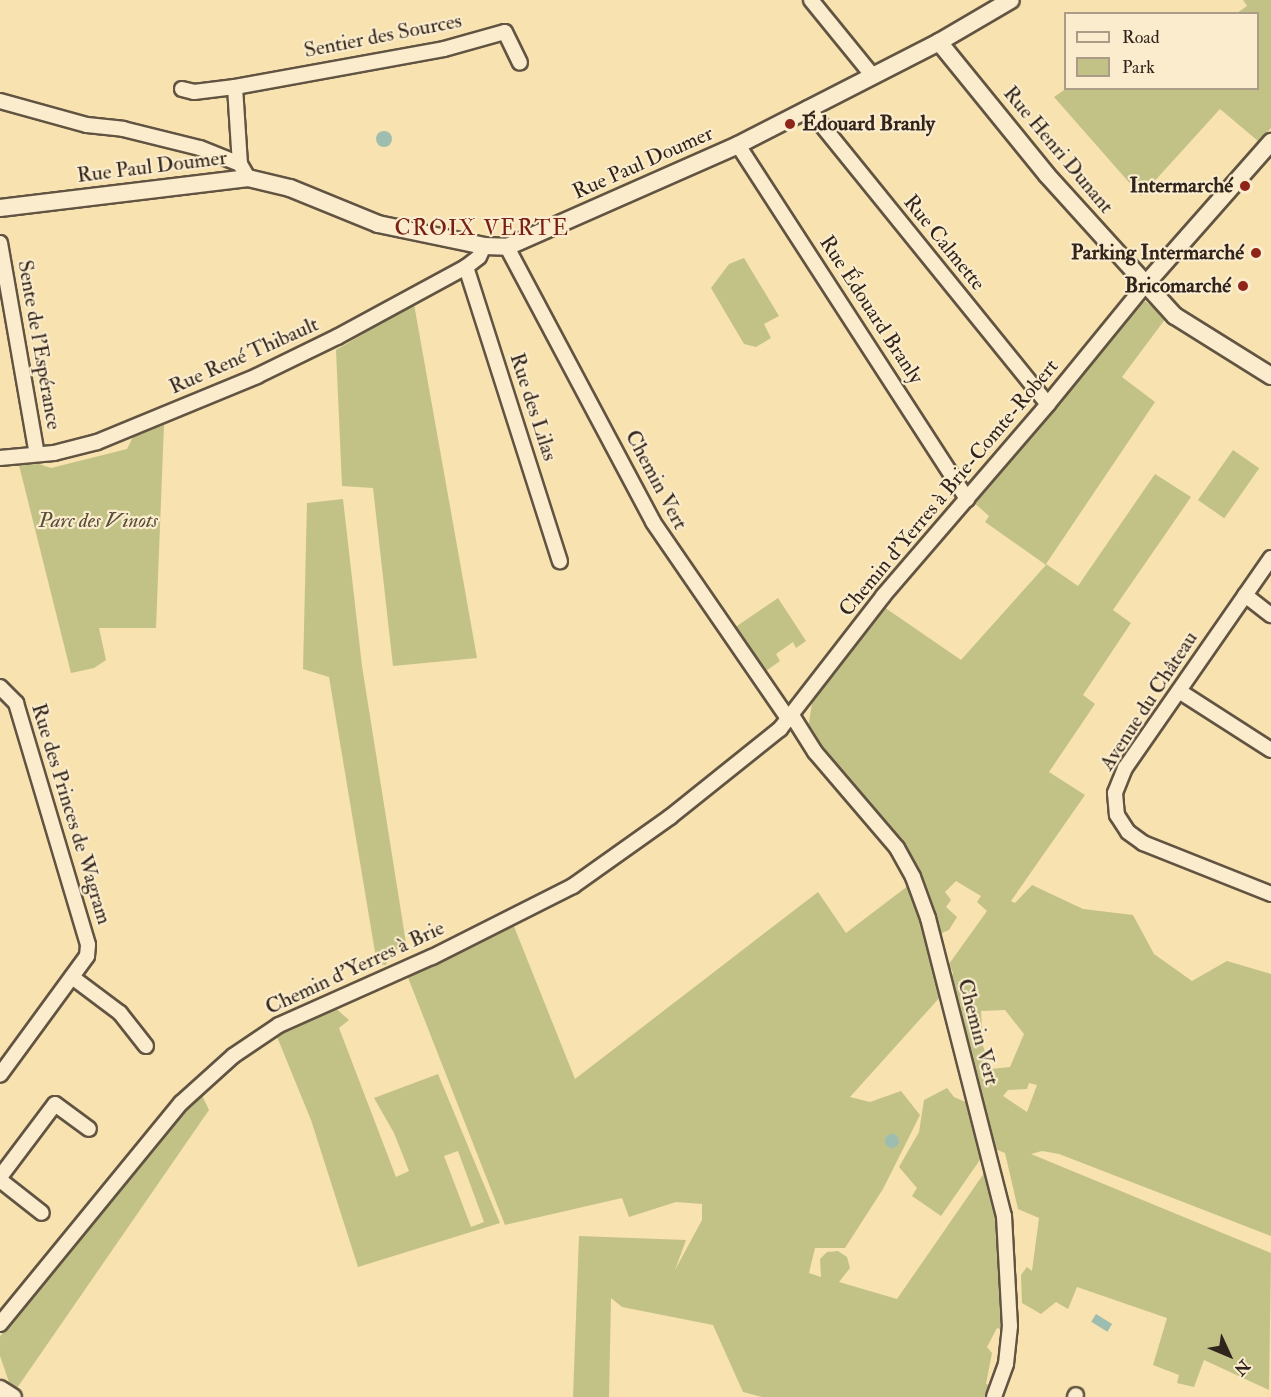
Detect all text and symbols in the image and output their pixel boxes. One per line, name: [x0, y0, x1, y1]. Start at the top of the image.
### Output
street label: Sentier des Sources: [302, 8, 464, 64]
legend: [1064, 12, 1259, 90]
text: Road: [1122, 26, 1160, 49]
text: Park: [1122, 56, 1155, 79]
street label: Rue Henri Dunant: [997, 81, 1119, 219]
place label: Édouard Branly: [802, 111, 935, 137]
marker: Édouard Branly: [783, 117, 797, 131]
street label: Rue Paul Doumer: [569, 121, 717, 205]
street label: Rue Paul Doumer: [76, 145, 228, 189]
place label: Intermarché: [1129, 173, 1233, 199]
marker: Intermarché: [1238, 179, 1252, 193]
street label: Rue Calmette: [898, 190, 990, 296]
district label: CROIX VERTE: [395, 216, 569, 242]
street label: Rue Édouard Branly: [814, 231, 928, 389]
place label: Parking Intermarché: [1071, 240, 1244, 266]
marker: Parking Intermarché: [1249, 246, 1263, 260]
street label: Sente de l'Espérance: [12, 258, 66, 432]
place label: Bricomarché: [1125, 273, 1231, 299]
marker: Bricomarché: [1236, 279, 1250, 293]
street label: Rue René Thibault: [166, 312, 322, 400]
street label: Rue des Lilas: [504, 350, 562, 464]
street label: Chemin d'Yerres à Brie-Comte-Robert: [834, 354, 1064, 622]
street label: Chemin Vert: [619, 426, 693, 534]
park label: Parc des Vinots: [38, 508, 158, 534]
street label: Avenue du Château: [1095, 627, 1203, 775]
street label: Rue des Princes de Wagram: [25, 701, 117, 927]
street label: Chemin d'Yerres à Brie: [262, 916, 448, 1020]
street label: Chemin Vert: [952, 976, 1004, 1088]
north arrow: [1199, 1325, 1259, 1385]
text: N: [1230, 1355, 1254, 1380]

